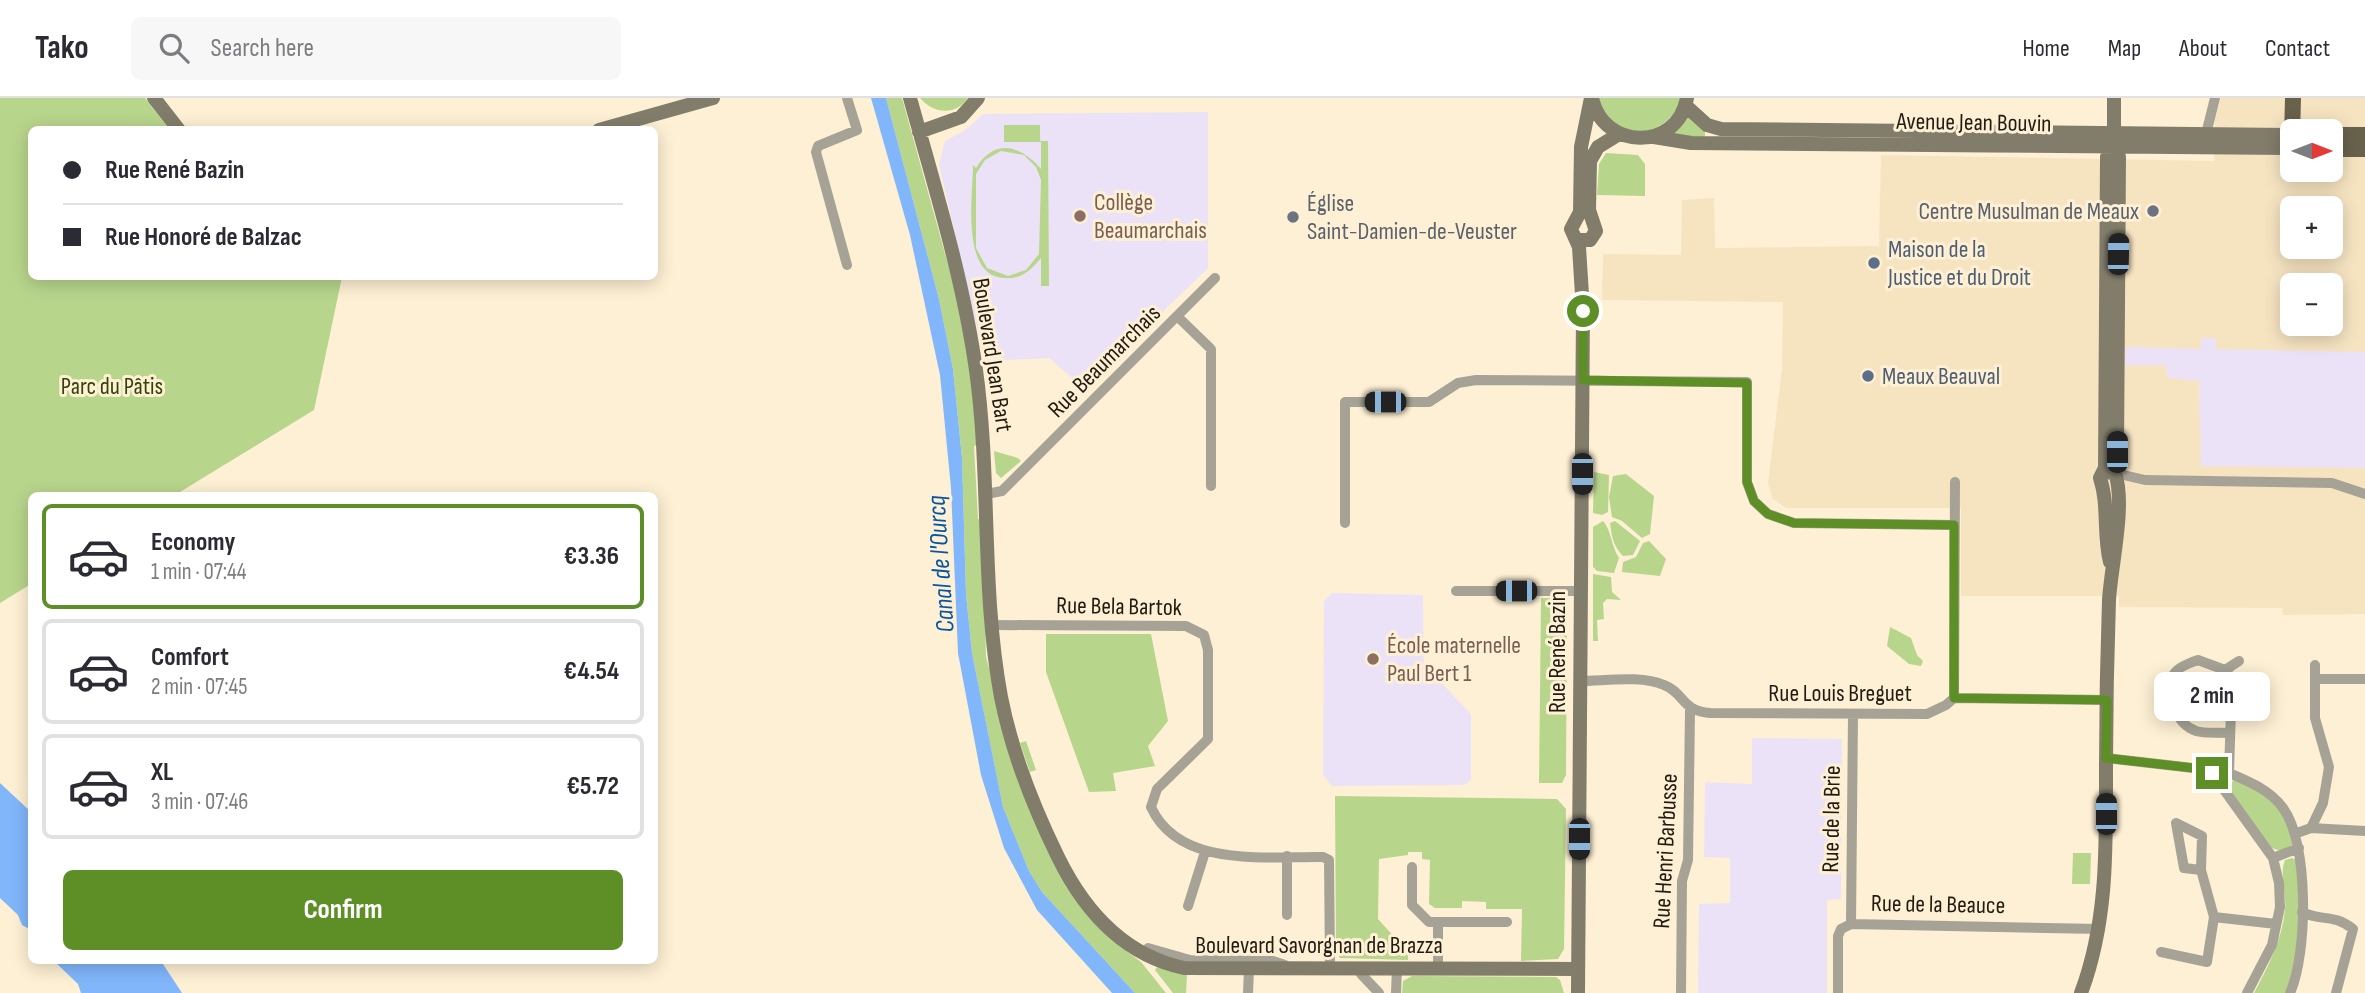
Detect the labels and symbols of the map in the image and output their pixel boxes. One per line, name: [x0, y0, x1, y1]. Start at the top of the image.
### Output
street label: Avenue Jean Bouvin: [1895, 107, 2052, 138]
north arrow: [2280, 119, 2343, 182]
place label: Collège Beaumarchais: [1094, 188, 1207, 245]
place label: Église Saint-Damien-de-Veuster: [1307, 189, 1517, 246]
place label: Centre Musulman de Meaux: [1918, 197, 2139, 226]
marker: Centre Musulman de Meaux: [2145, 203, 2161, 219]
marker: Collège Beaumarchais: [1072, 208, 1088, 224]
marker: Église Saint-Damien-de-Veuster: [1285, 209, 1301, 225]
car: [2108, 233, 2129, 275]
place label: Maison de la Justice et du Droit: [1887, 235, 2031, 292]
marker: Maison de la Justice et du Droit: [1866, 255, 1882, 271]
street label: Boulevard Jean Bart: [966, 276, 1019, 434]
route start: [1567, 295, 1599, 327]
street label: Rue Beaumarchais: [1042, 299, 1167, 424]
place label: Meaux Beauval: [1882, 362, 2000, 391]
marker: Meaux Beauval: [1860, 368, 1876, 384]
park label: Parc du Pâtis: [61, 372, 163, 401]
car: [1365, 392, 1407, 413]
car: [2107, 431, 2128, 473]
car: [1572, 453, 1593, 495]
water label: Canal de l'Ourcq: [921, 494, 962, 634]
car: [1496, 581, 1538, 602]
street label: Rue Bela Bartok: [1056, 591, 1182, 622]
street label: Rue René Bazin: [1543, 591, 1572, 713]
place label: École maternelle Paul Bert 1: [1387, 631, 1521, 688]
marker: École maternelle Paul Bert 1: [1365, 651, 1381, 667]
callout: 2 min: [2154, 672, 2270, 720]
street label: Rue Louis Breguet: [1768, 679, 1912, 708]
route end: [2196, 757, 2228, 789]
street label: Rue de la Brie: [1816, 765, 1847, 873]
street label: Rue Henri Barbusse: [1647, 773, 1684, 929]
car: [2096, 793, 2117, 835]
car: [1569, 818, 1590, 860]
street label: Rue de la Beauce: [1871, 889, 2005, 920]
street label: Boulevard Savorgnan de Brazza: [1195, 931, 1443, 960]

